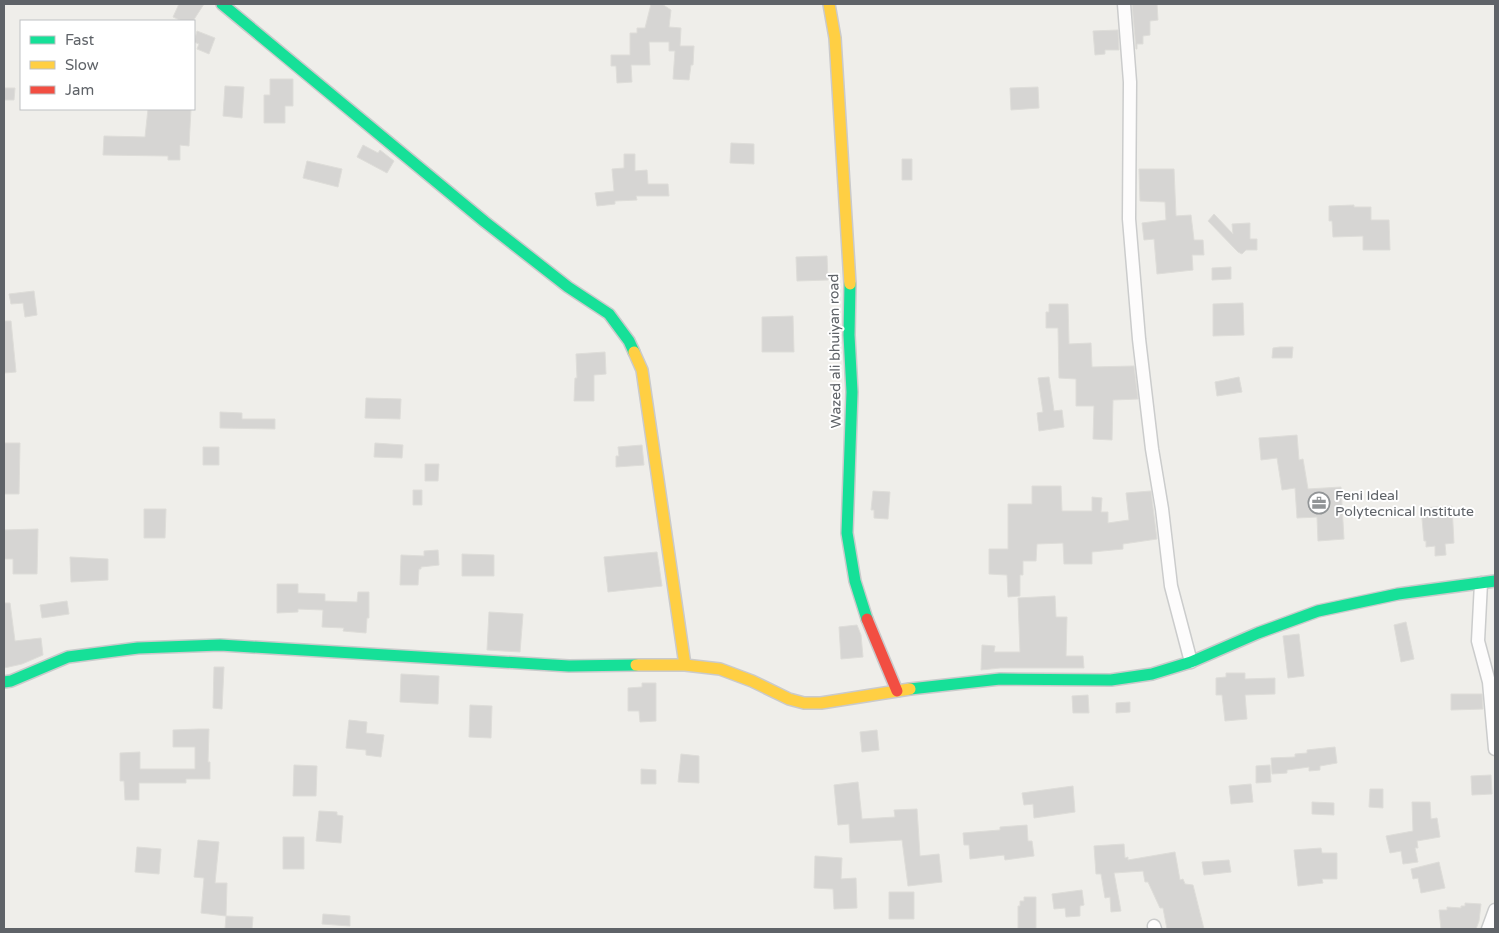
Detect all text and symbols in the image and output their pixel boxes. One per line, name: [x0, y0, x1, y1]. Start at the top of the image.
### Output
legend: [20, 20, 195, 110]
text: Fast: [65, 31, 95, 49]
text: Slow: [65, 56, 99, 74]
text: Jam: [65, 81, 94, 99]
street label: Wazed ali bhuiyan road: [825, 274, 845, 428]
place label: Feni Ideal Polytecnical Institute: [1335, 487, 1474, 520]
office icon: Feni Ideal Polytecnical Institute: [1307, 491, 1331, 515]

